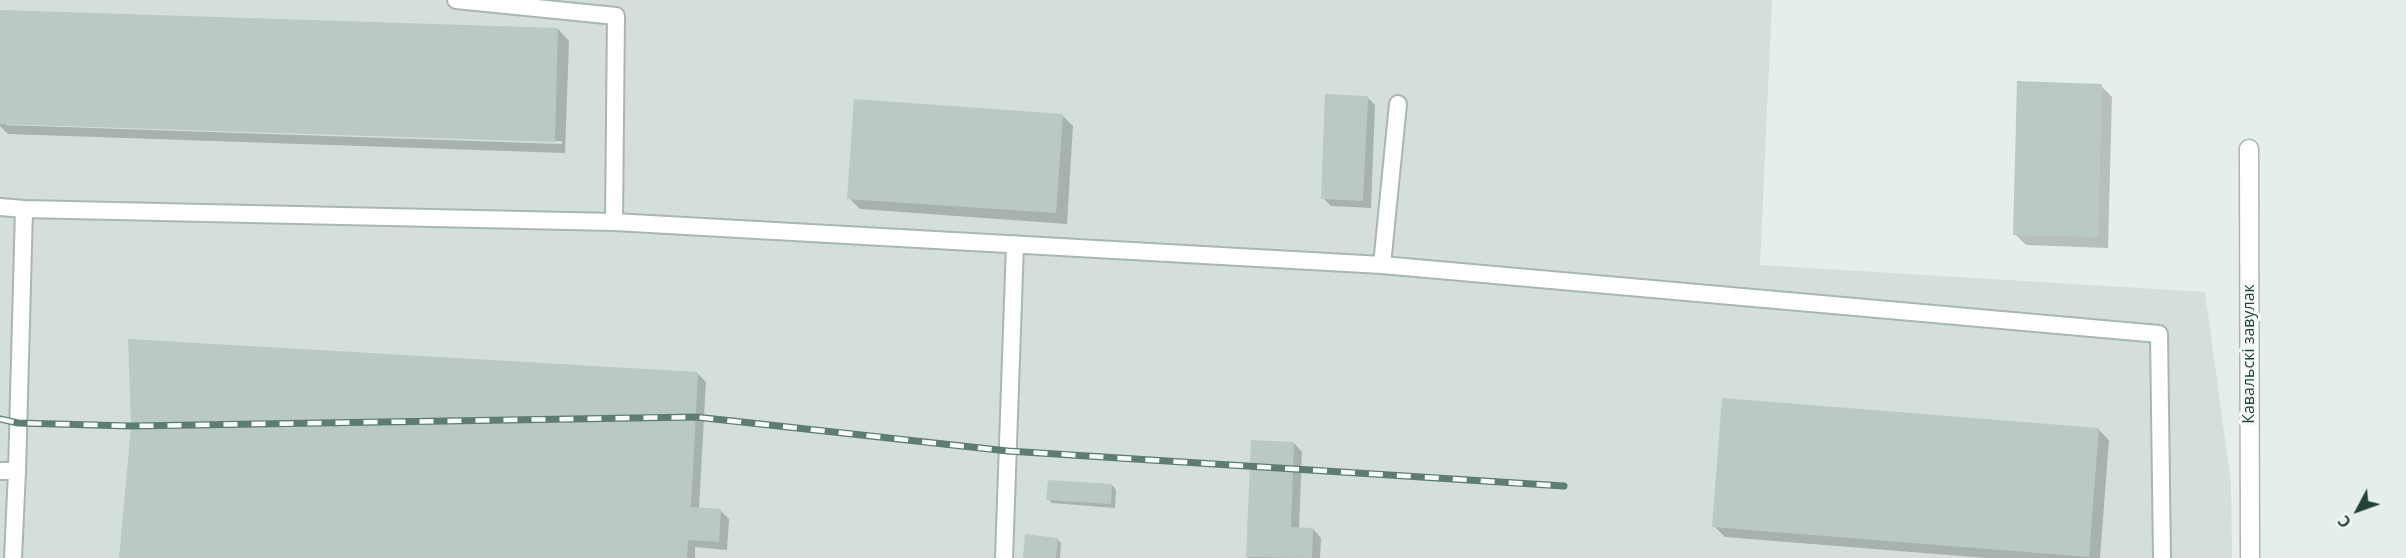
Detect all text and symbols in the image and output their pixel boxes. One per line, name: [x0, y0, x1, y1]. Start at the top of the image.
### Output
street label: Кавальскі завулак: [2239, 284, 2259, 424]
north arrow: [2328, 480, 2388, 540]
text: С: [2333, 511, 2356, 533]

